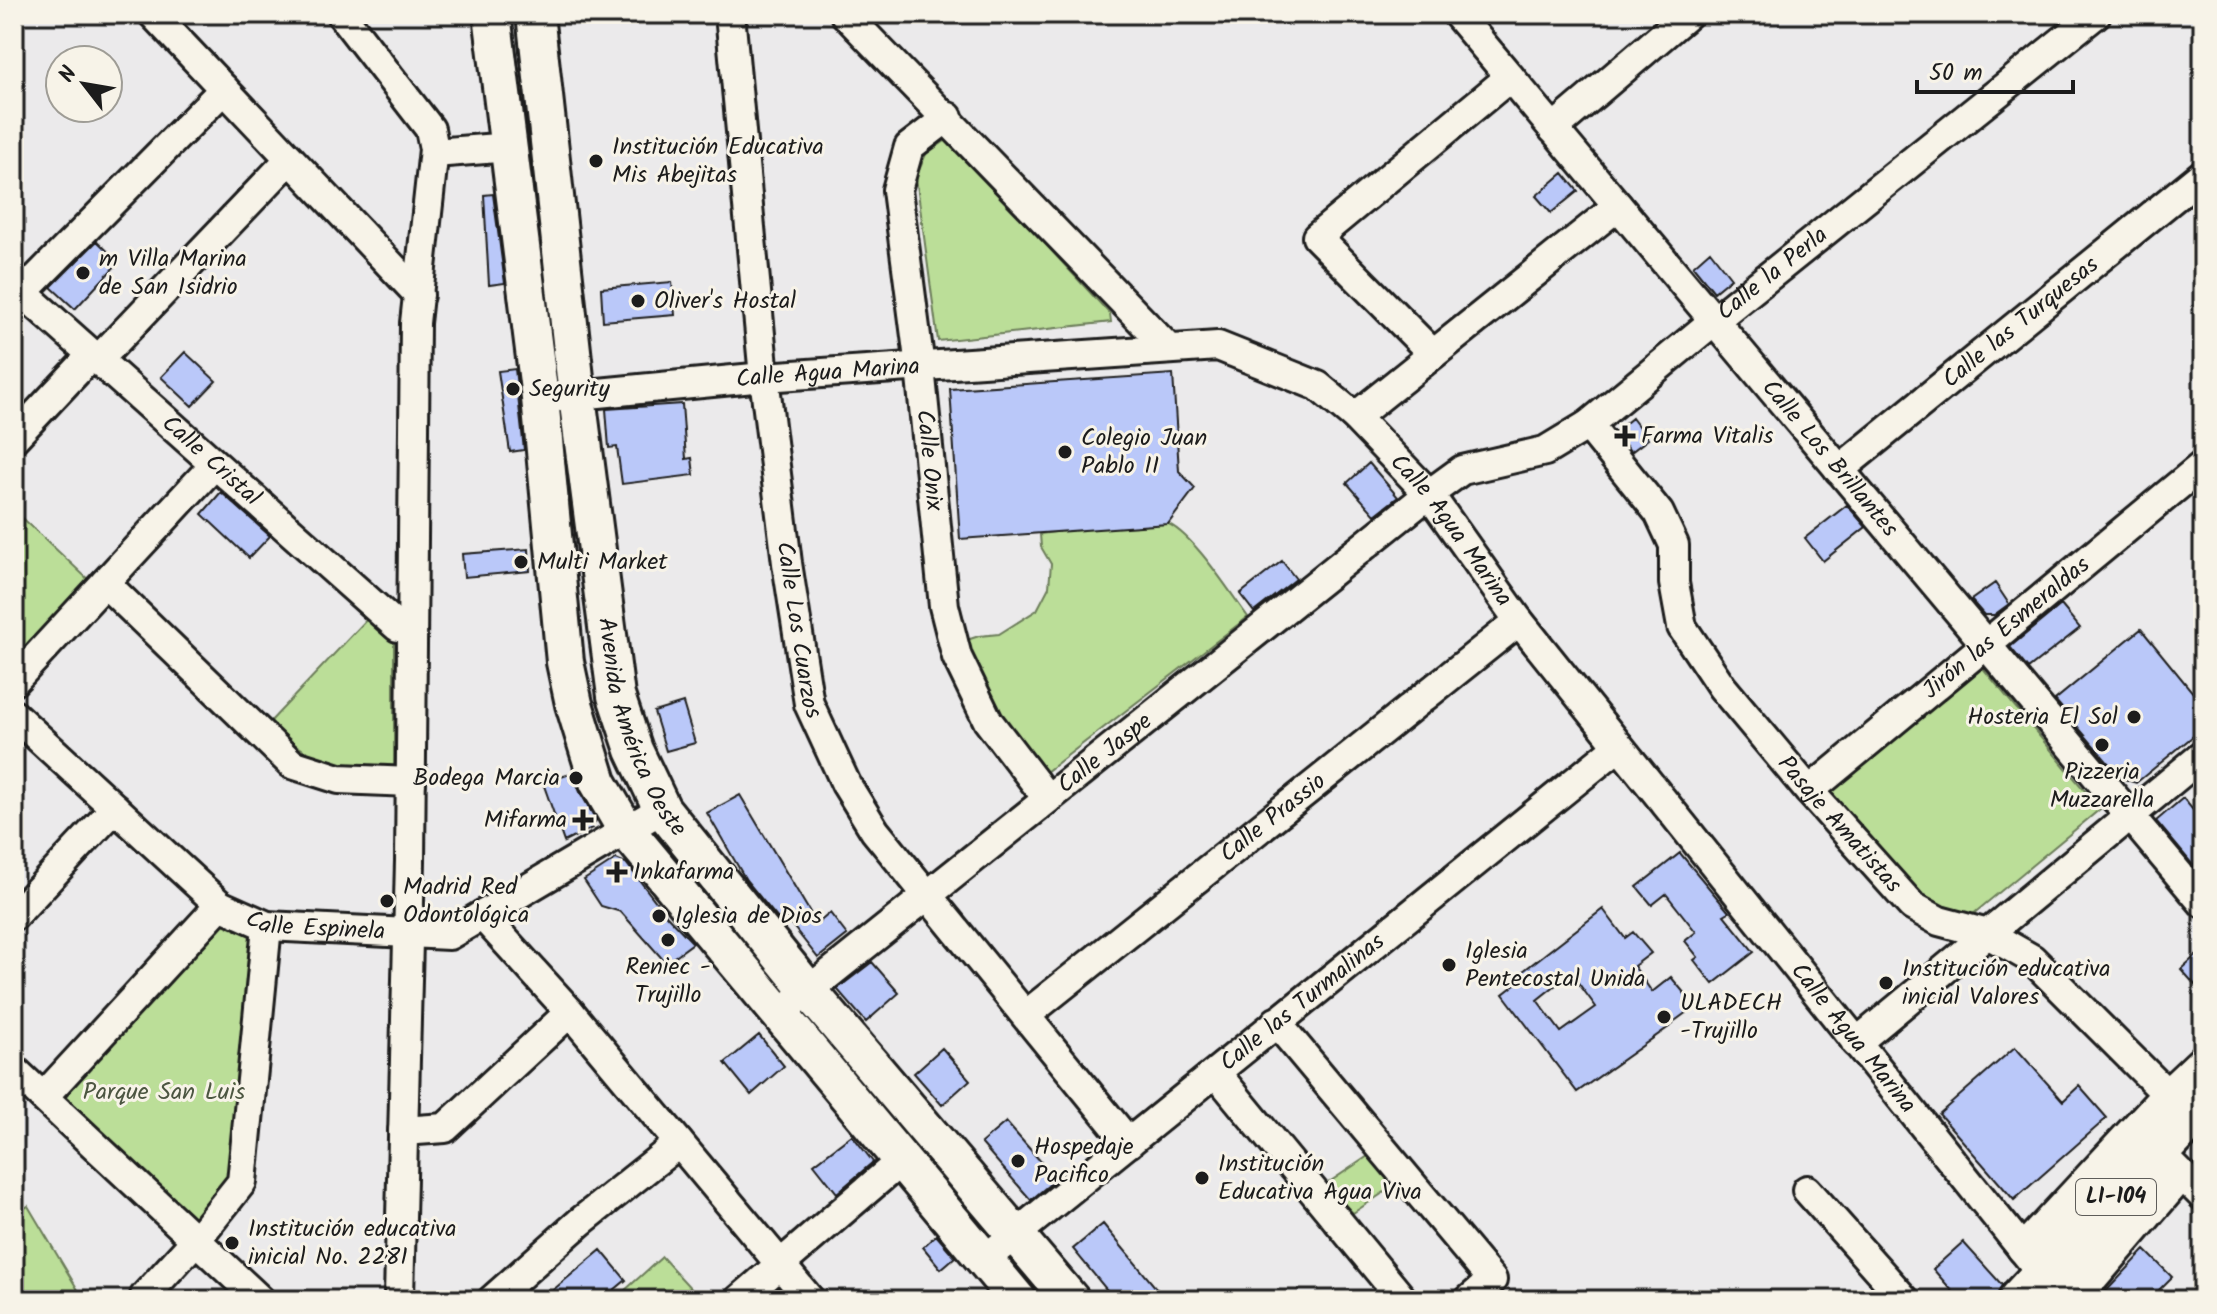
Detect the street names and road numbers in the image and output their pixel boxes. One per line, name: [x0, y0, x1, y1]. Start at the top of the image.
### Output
street label: Calle la Perla: [1708, 217, 1837, 331]
street label: Calle las Turquesas: [1933, 246, 2108, 398]
street label: Calle Agua Marina: [734, 347, 921, 399]
street label: Calle Los Brillantes: [1752, 370, 1908, 546]
street label: Calle Cristal: [152, 405, 270, 516]
street label: Calle Onix: [905, 408, 954, 513]
street label: Calle Agua Marina: [1380, 444, 1523, 615]
street label: Calle Los Cuarzos: [765, 539, 833, 725]
street label: Jirón las Esmeraldas: [1914, 546, 2099, 709]
street label: Avenida América Oeste: [586, 615, 697, 846]
street label: Calle Jaspe: [1049, 703, 1161, 804]
street label: Pasaje Amatistas: [1767, 747, 1911, 902]
street label: Calle Prassio: [1211, 763, 1335, 873]
street label: Calle Espinela: [239, 899, 386, 951]
street label: Calle las Turmalinas: [1211, 923, 1394, 1082]
street label: Calle Agua Marina: [1780, 954, 1926, 1122]
road number: LI-104: [2076, 1179, 2156, 1215]

